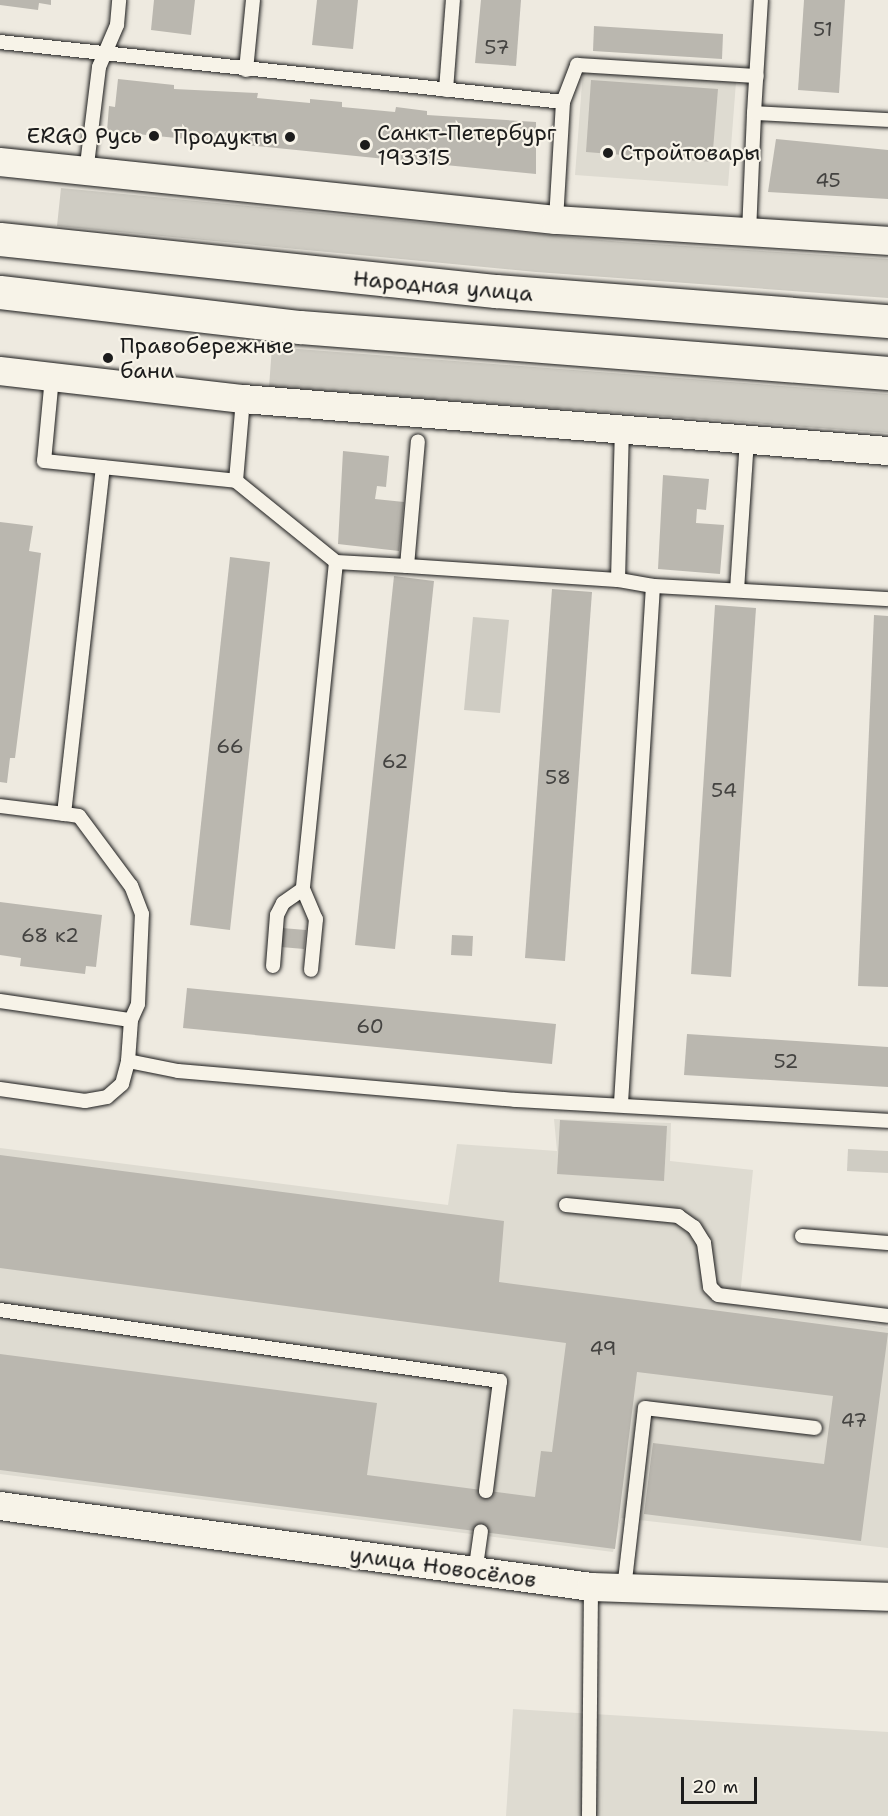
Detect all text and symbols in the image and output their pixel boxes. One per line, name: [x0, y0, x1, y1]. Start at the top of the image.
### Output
house number: 51: [813, 17, 833, 41]
house number: 57: [484, 35, 510, 59]
place label: Санкт-Петербург 193315: [377, 119, 557, 170]
place label: ERGO Русь: [27, 123, 142, 149]
place label: Продукты: [173, 124, 278, 150]
marker: ERGO Русь: [147, 129, 161, 143]
marker: Продукты: [283, 130, 297, 144]
marker: Санкт-Петербург 193315: [358, 138, 372, 152]
place label: Стройтовары: [620, 140, 760, 166]
marker: Стройтовары: [601, 146, 615, 160]
house number: 45: [815, 168, 841, 192]
street label: Народная улица: [352, 265, 534, 307]
place label: Правобережные бани: [120, 332, 294, 384]
marker: Правобережные бани: [101, 351, 115, 365]
house number: 66: [216, 734, 244, 758]
house number: 62: [382, 749, 408, 773]
house number: 58: [545, 765, 571, 789]
house number: 54: [711, 778, 737, 802]
house number: 68 к2: [21, 923, 79, 947]
house number: 60: [356, 1014, 384, 1038]
house number: 52: [773, 1049, 799, 1073]
house number: 49: [589, 1336, 617, 1360]
house number: 47: [841, 1408, 867, 1432]
street label: улица Новосёлов: [348, 1541, 538, 1593]
scale bar: [684, 1765, 760, 1803]
text: 20 m: [692, 1775, 738, 1799]

